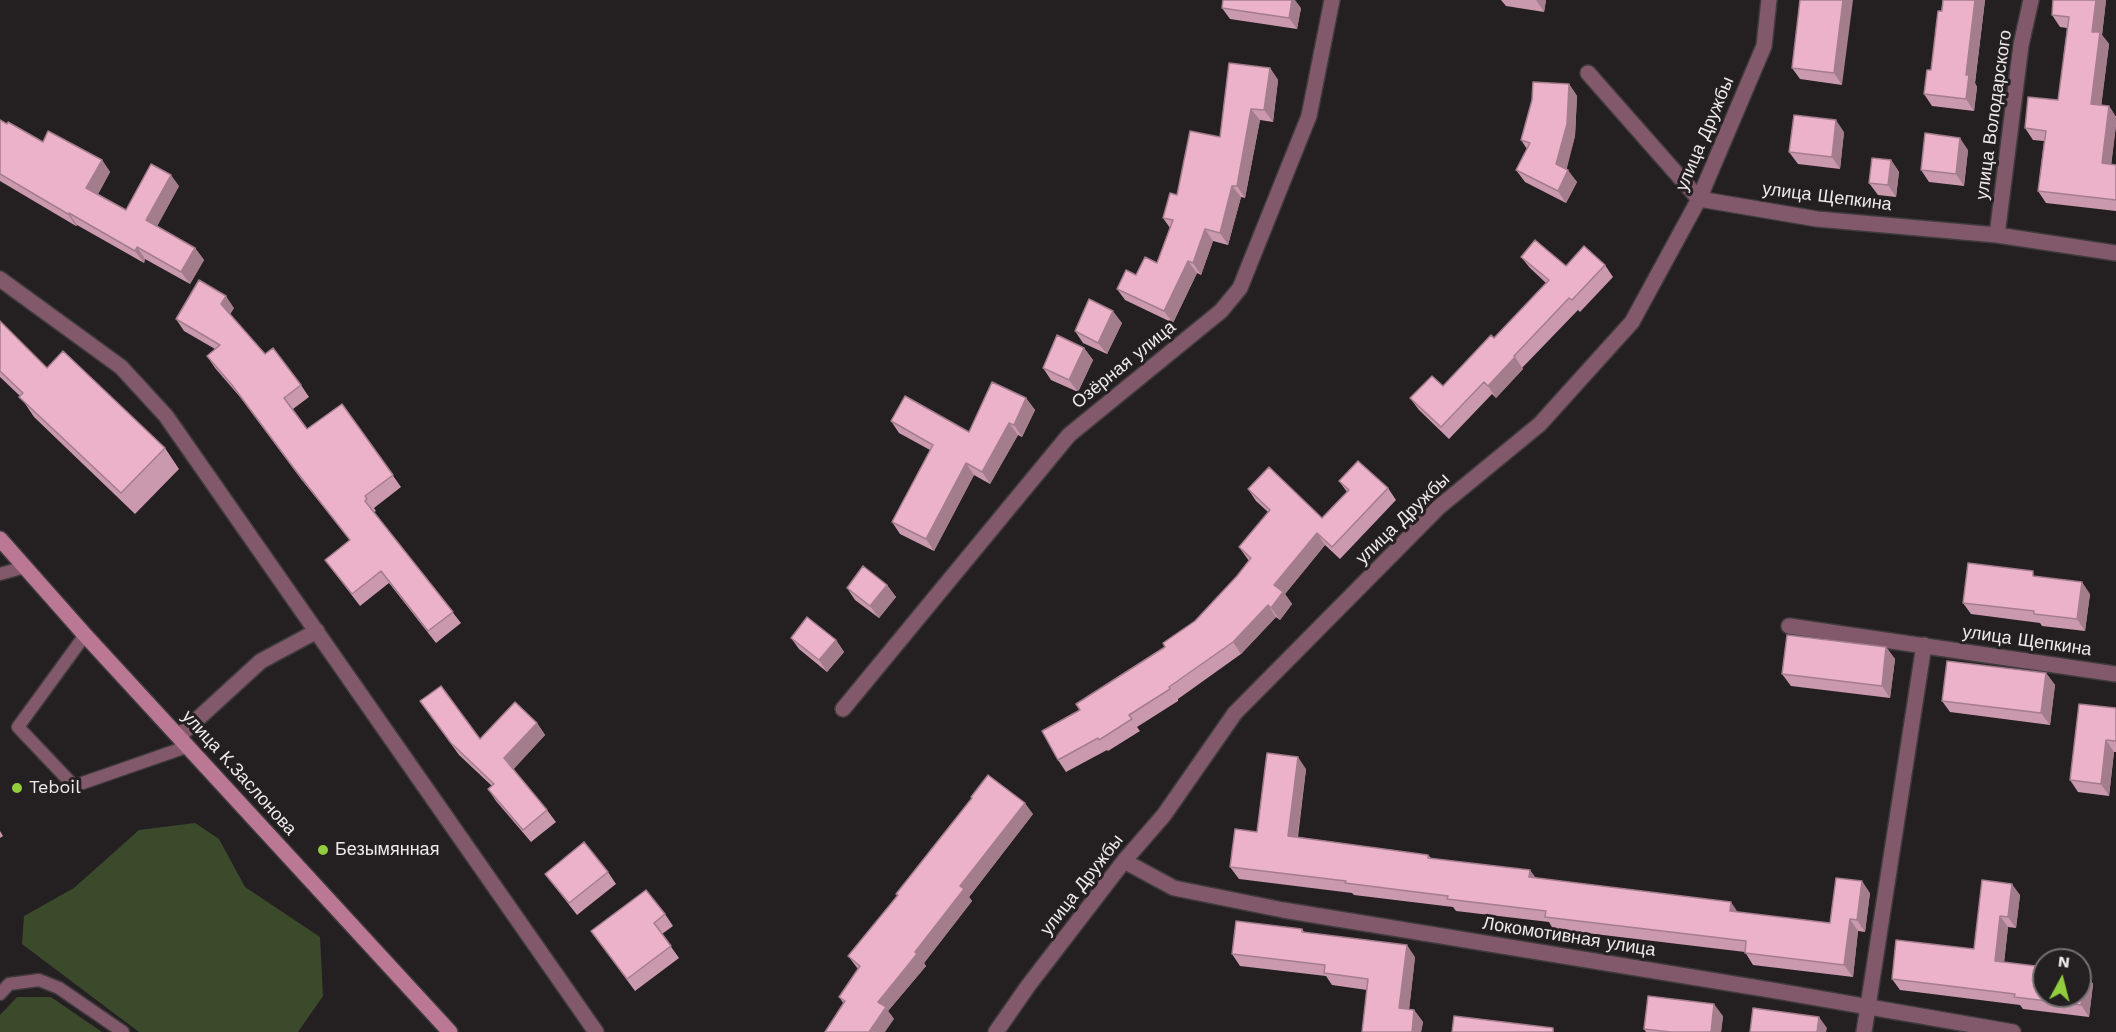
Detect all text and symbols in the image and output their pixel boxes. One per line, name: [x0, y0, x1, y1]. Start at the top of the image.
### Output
street label: улица Володарского: [1971, 29, 2017, 201]
street label: улица Дружбы: [1671, 73, 1739, 195]
street label: улица Щепкина: [1761, 178, 1893, 216]
street label: Озёрная улица: [1068, 316, 1180, 414]
street label: улица Дружбы: [1352, 469, 1454, 569]
street label: улица Щепкина: [1961, 621, 2093, 661]
street label: улица К.Заслонова: [177, 706, 301, 840]
place label: Teboil: [29, 777, 81, 799]
marker: Teboil: [10, 781, 24, 795]
street label: улица Дружбы: [1036, 830, 1128, 940]
place label: Безымянная: [335, 839, 439, 861]
marker: Безымянная: [316, 843, 330, 857]
street label: Локомотивная улица: [1481, 913, 1657, 961]
north arrow: [2032, 948, 2092, 1008]
text: N: [2057, 951, 2071, 972]

